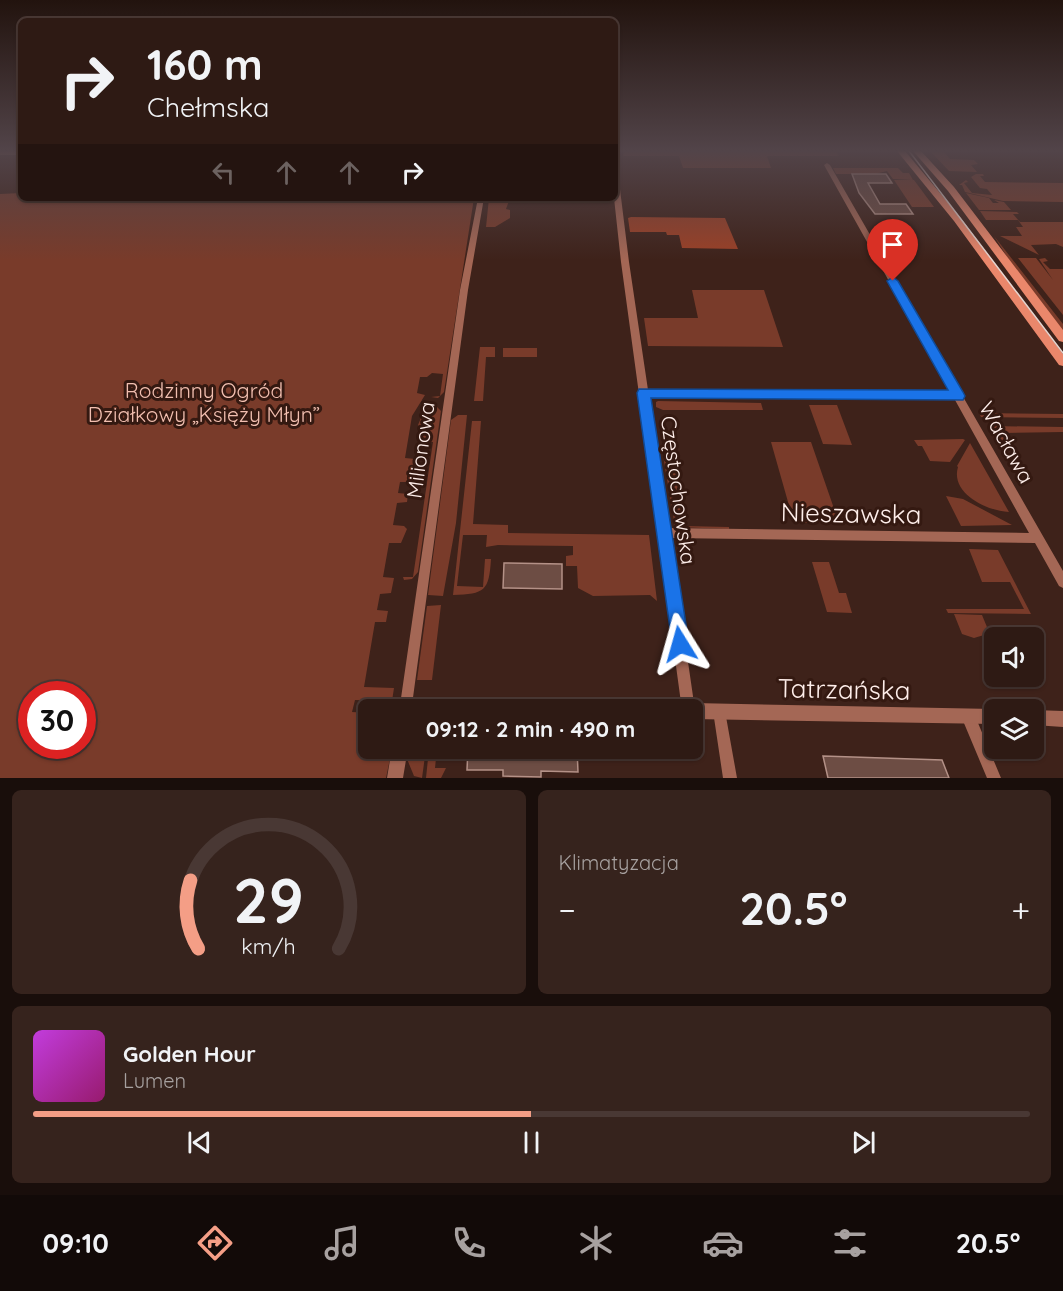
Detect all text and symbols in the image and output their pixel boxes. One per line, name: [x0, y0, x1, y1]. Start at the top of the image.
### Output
text: 160 m: [147, 38, 263, 91]
icon: right: [48, 42, 126, 120]
text: Chełmska: [147, 90, 269, 124]
icon: left: [207, 156, 240, 189]
icon: ahead: [270, 156, 303, 189]
icon: ahead: [333, 156, 366, 189]
icon: right: [396, 156, 429, 189]
pin: [867, 219, 918, 281]
icon: arrive: [876, 228, 909, 261]
park label: Rodzinny Ogród Działkowy „Księży Młyn”: [88, 377, 320, 427]
street label: Wacława: [974, 396, 1040, 488]
street label: Milionowa: [400, 400, 440, 500]
street label: Częstochowska: [656, 414, 702, 566]
street label: Nieszawska: [780, 495, 922, 531]
position arrow: [648, 612, 712, 676]
map controls: [984, 627, 1044, 759]
button: sound: [984, 627, 1044, 687]
street label: Tatrzańska: [777, 671, 911, 707]
speed limit sign: 30: [18, 681, 96, 759]
button: layers: [984, 699, 1044, 759]
text: 09:12 · 2 min · 490 m: [426, 715, 635, 743]
text: Klimatyzacja: [559, 850, 679, 875]
text: 29: [233, 861, 304, 939]
text: 20.5°: [740, 880, 848, 936]
text: −: [559, 889, 576, 930]
text: +: [1011, 889, 1030, 930]
text: km/h: [242, 933, 296, 959]
text: Golden Hour: [123, 1040, 256, 1068]
text: Lumen: [123, 1068, 186, 1093]
icon: previous: [183, 1126, 216, 1159]
icon: pause: [515, 1126, 548, 1159]
icon: next: [847, 1126, 880, 1159]
icon: directions: [194, 1222, 236, 1264]
icon: music: [321, 1222, 363, 1264]
icon: phone: [448, 1222, 490, 1264]
icon: climate: [575, 1222, 617, 1264]
icon: car: [702, 1222, 744, 1264]
icon: filters: [829, 1222, 871, 1264]
text: 09:10: [42, 1226, 109, 1260]
text: 20.5°: [956, 1226, 1020, 1260]

